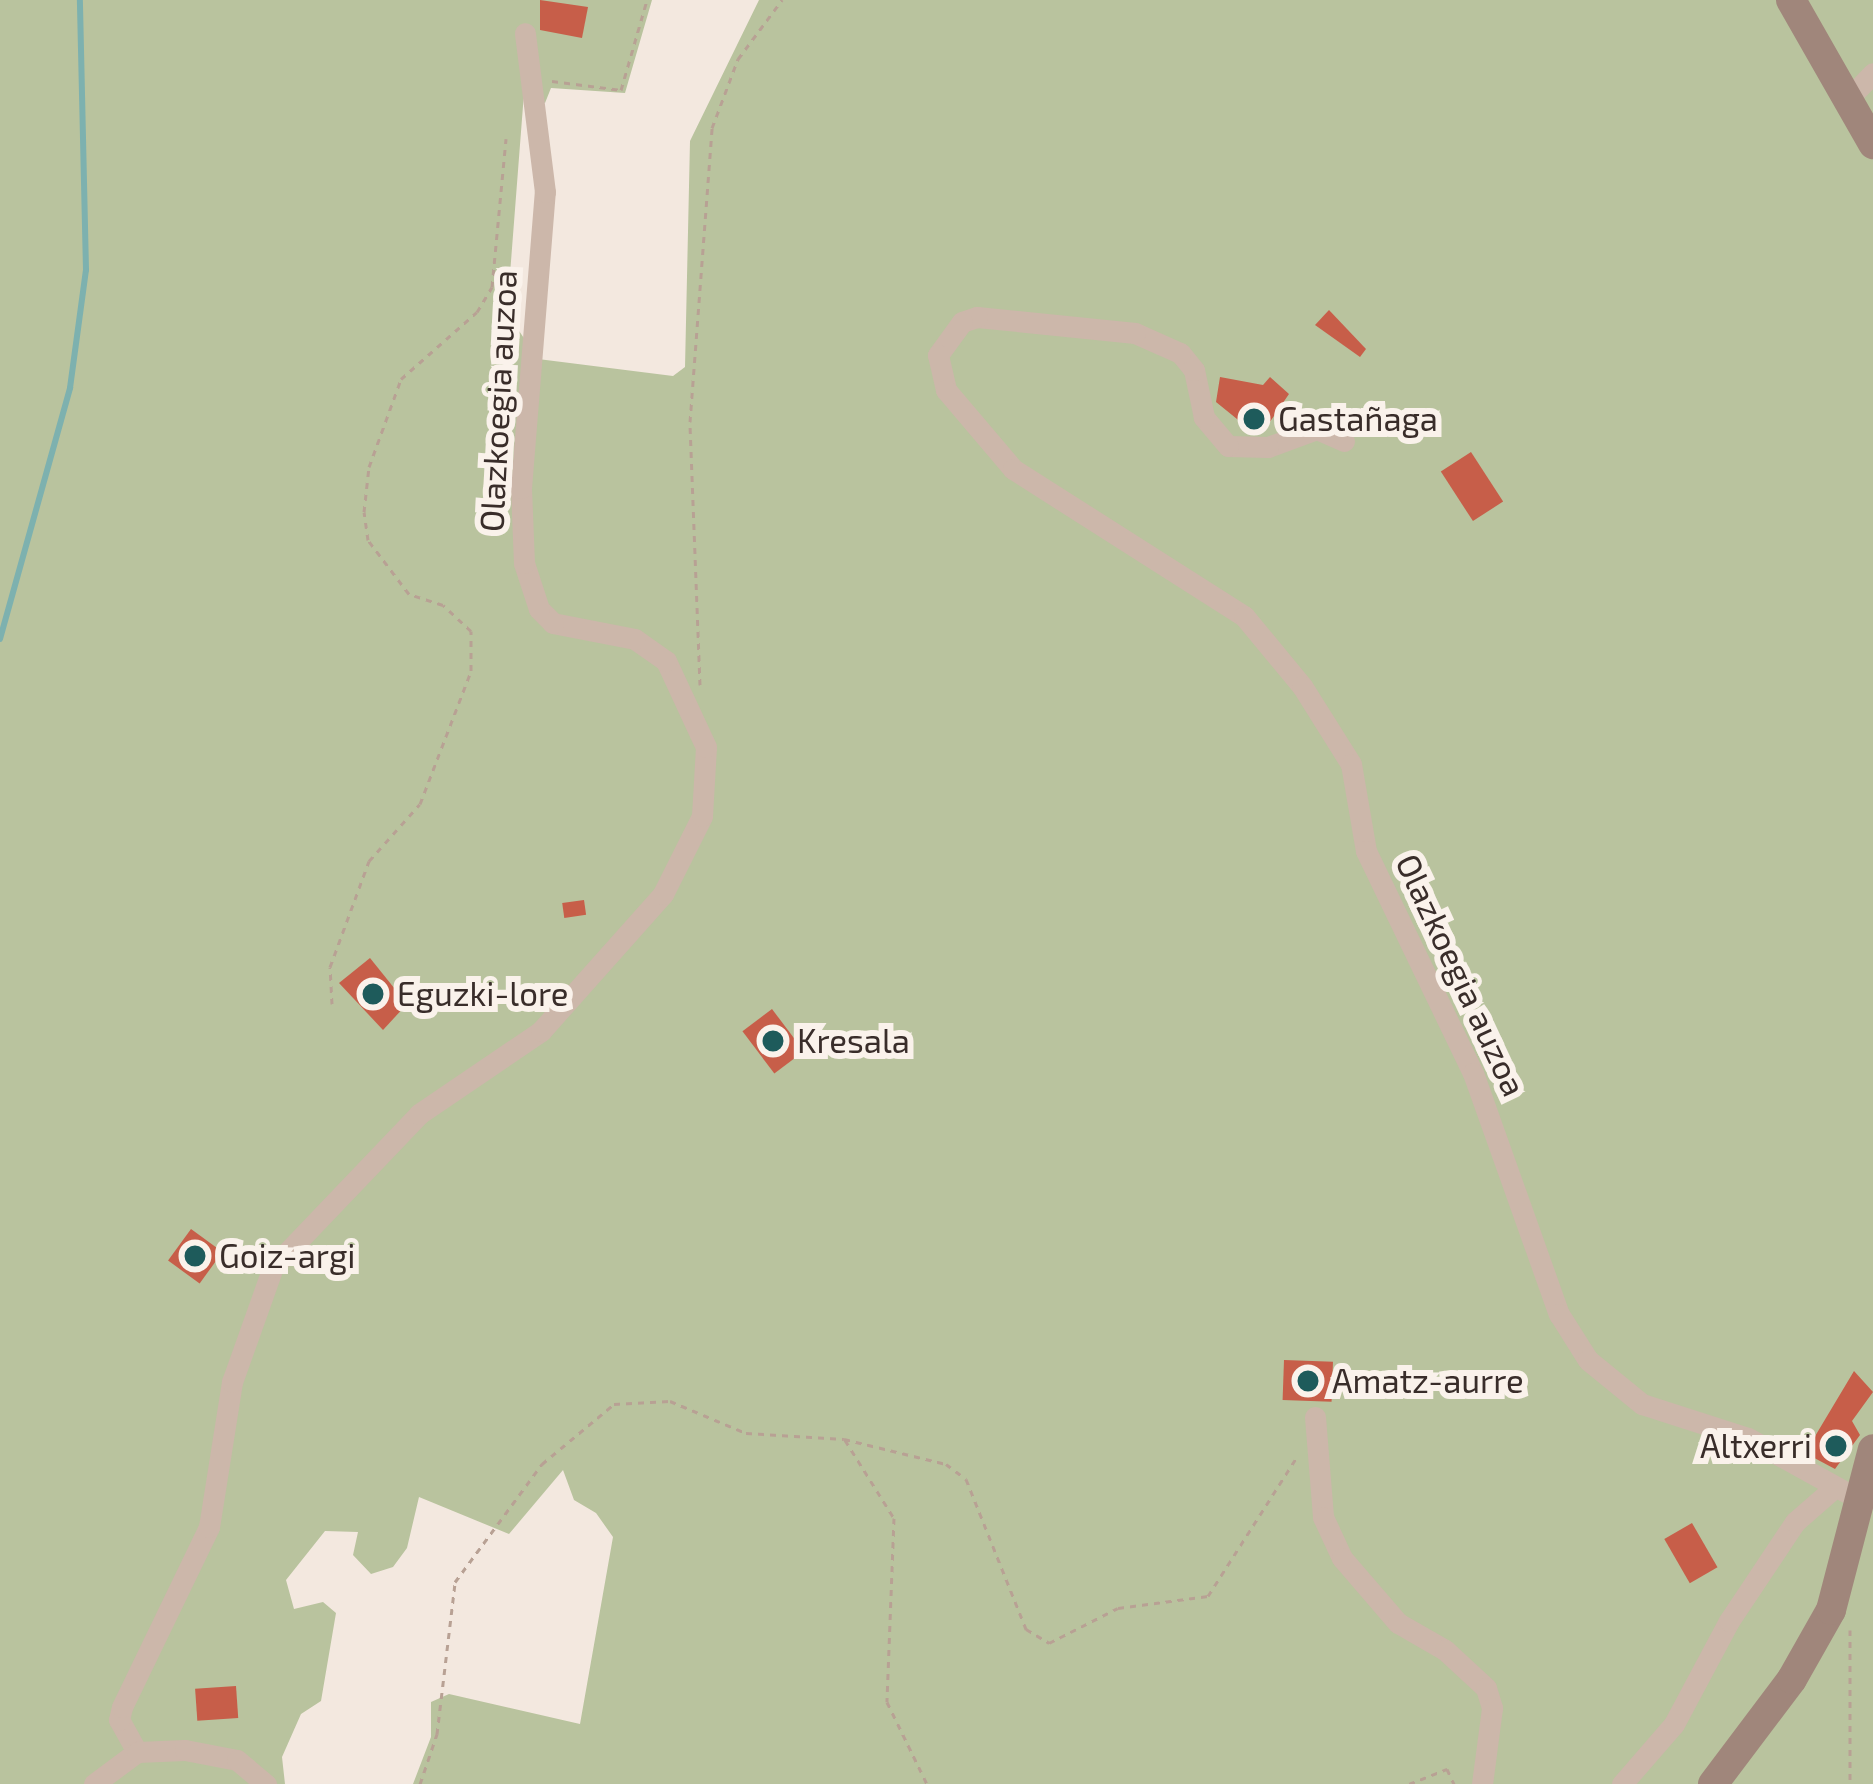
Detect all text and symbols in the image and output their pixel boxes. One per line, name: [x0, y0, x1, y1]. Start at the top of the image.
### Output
street label: Olazkoegia auzoa: [471, 269, 525, 533]
place label: Gastañaga: [1278, 399, 1438, 439]
marker: Gastañaga: [1241, 406, 1267, 432]
street label: Olazkoegia auzoa: [1388, 848, 1534, 1102]
place label: Eguzki-lore: [397, 974, 568, 1014]
marker: Eguzki-lore: [360, 981, 386, 1007]
place label: Kresala: [797, 1021, 910, 1061]
marker: Kresala: [760, 1028, 786, 1054]
place label: Goiz-argi: [219, 1236, 355, 1276]
marker: Goiz-argi: [182, 1243, 208, 1269]
place label: Amatz-aurre: [1332, 1361, 1524, 1401]
marker: Amatz-aurre: [1295, 1368, 1321, 1394]
place label: Altxerri: [1700, 1426, 1812, 1466]
marker: Altxerri: [1823, 1433, 1849, 1459]

